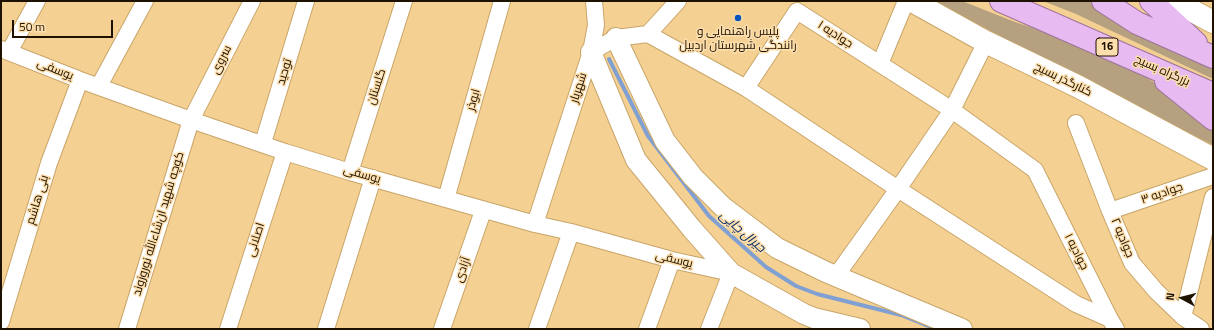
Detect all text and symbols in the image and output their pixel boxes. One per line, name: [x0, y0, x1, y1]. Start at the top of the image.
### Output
scale bar: [14, 12, 115, 38]
marker: پلیس راهنمایی و رانندگی شهرستان اردبیل: [733, 13, 743, 23]
text: 50 m: [19, 17, 45, 36]
street label: جوادیه ۱: [815, 18, 855, 52]
place label: پلیس راهنمایی و رانندگی شهرستان اردبیل: [679, 25, 797, 53]
road number: 16: [1096, 38, 1118, 56]
street label: سروی: [209, 43, 235, 77]
street label: بزرگراه بسیج: [1132, 52, 1192, 90]
street label: یوسفی: [35, 56, 75, 84]
street label: توحید: [274, 57, 296, 87]
street label: کنارگذر بسیج: [1032, 60, 1094, 100]
street label: گلستان: [364, 67, 390, 107]
street label: شهریار: [567, 71, 591, 105]
street label: ابوذر: [464, 87, 484, 113]
street label: کوچه شهید ان‌شاءالله نوروزوند: [130, 150, 188, 298]
street label: یوسفی: [342, 163, 382, 187]
street label: بنی هاشم: [24, 174, 52, 226]
street label: جوادیه ۳: [1139, 180, 1185, 208]
water label: جیرال چایی: [716, 208, 768, 256]
street label: جوادیه ۲: [1107, 216, 1137, 260]
street label: اصلانی: [244, 221, 268, 259]
street label: جوادیه ۱: [1061, 231, 1091, 273]
street label: یوسفی: [654, 248, 694, 272]
street label: آزادی: [452, 255, 474, 285]
north arrow: [1162, 278, 1202, 318]
text: N: [1162, 292, 1178, 301]

